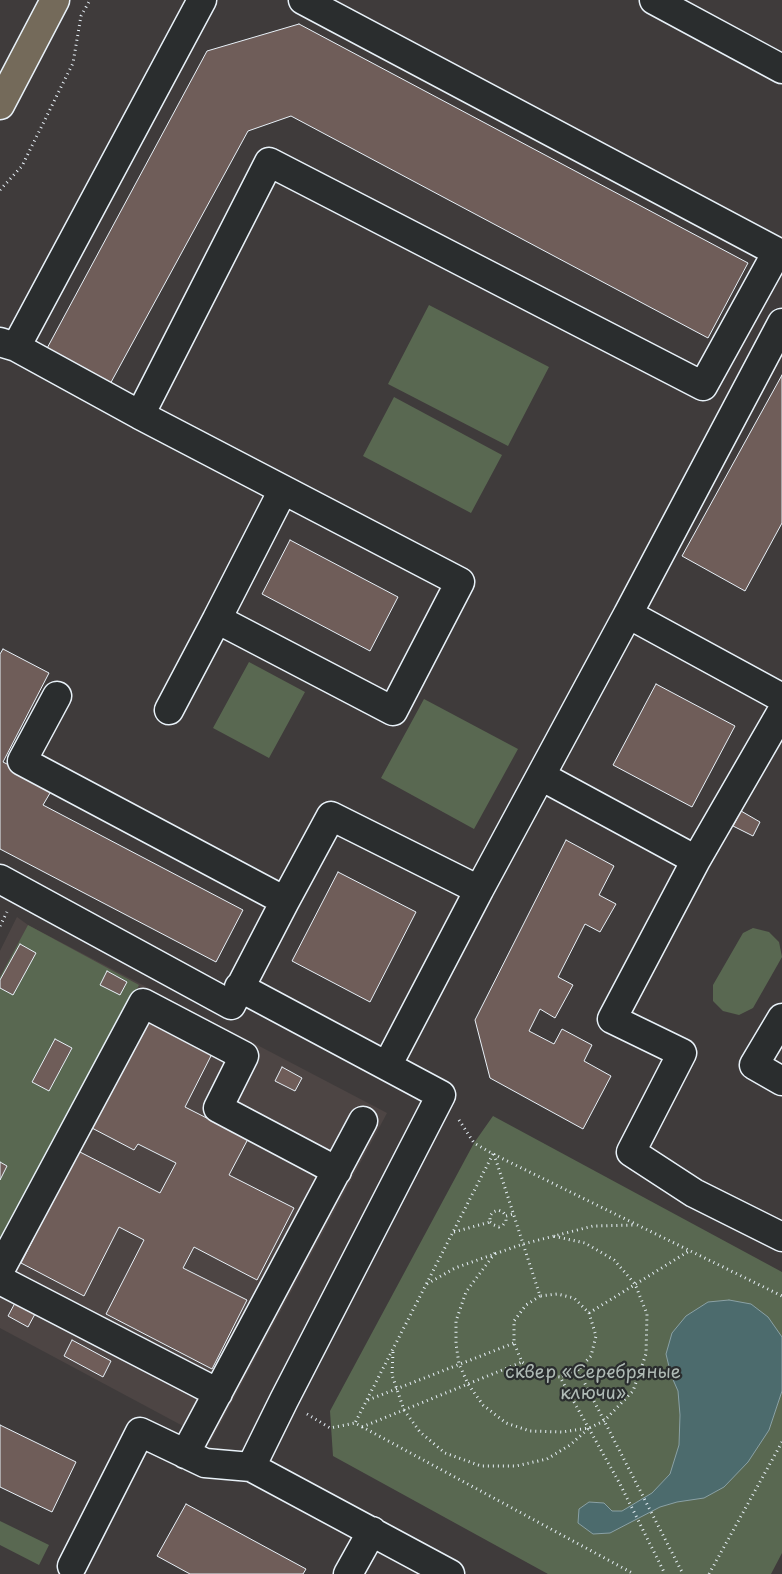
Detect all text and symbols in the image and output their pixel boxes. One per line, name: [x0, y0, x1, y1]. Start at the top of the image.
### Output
park label: сквер «Серебряные ключи»: [505, 1362, 681, 1405]

